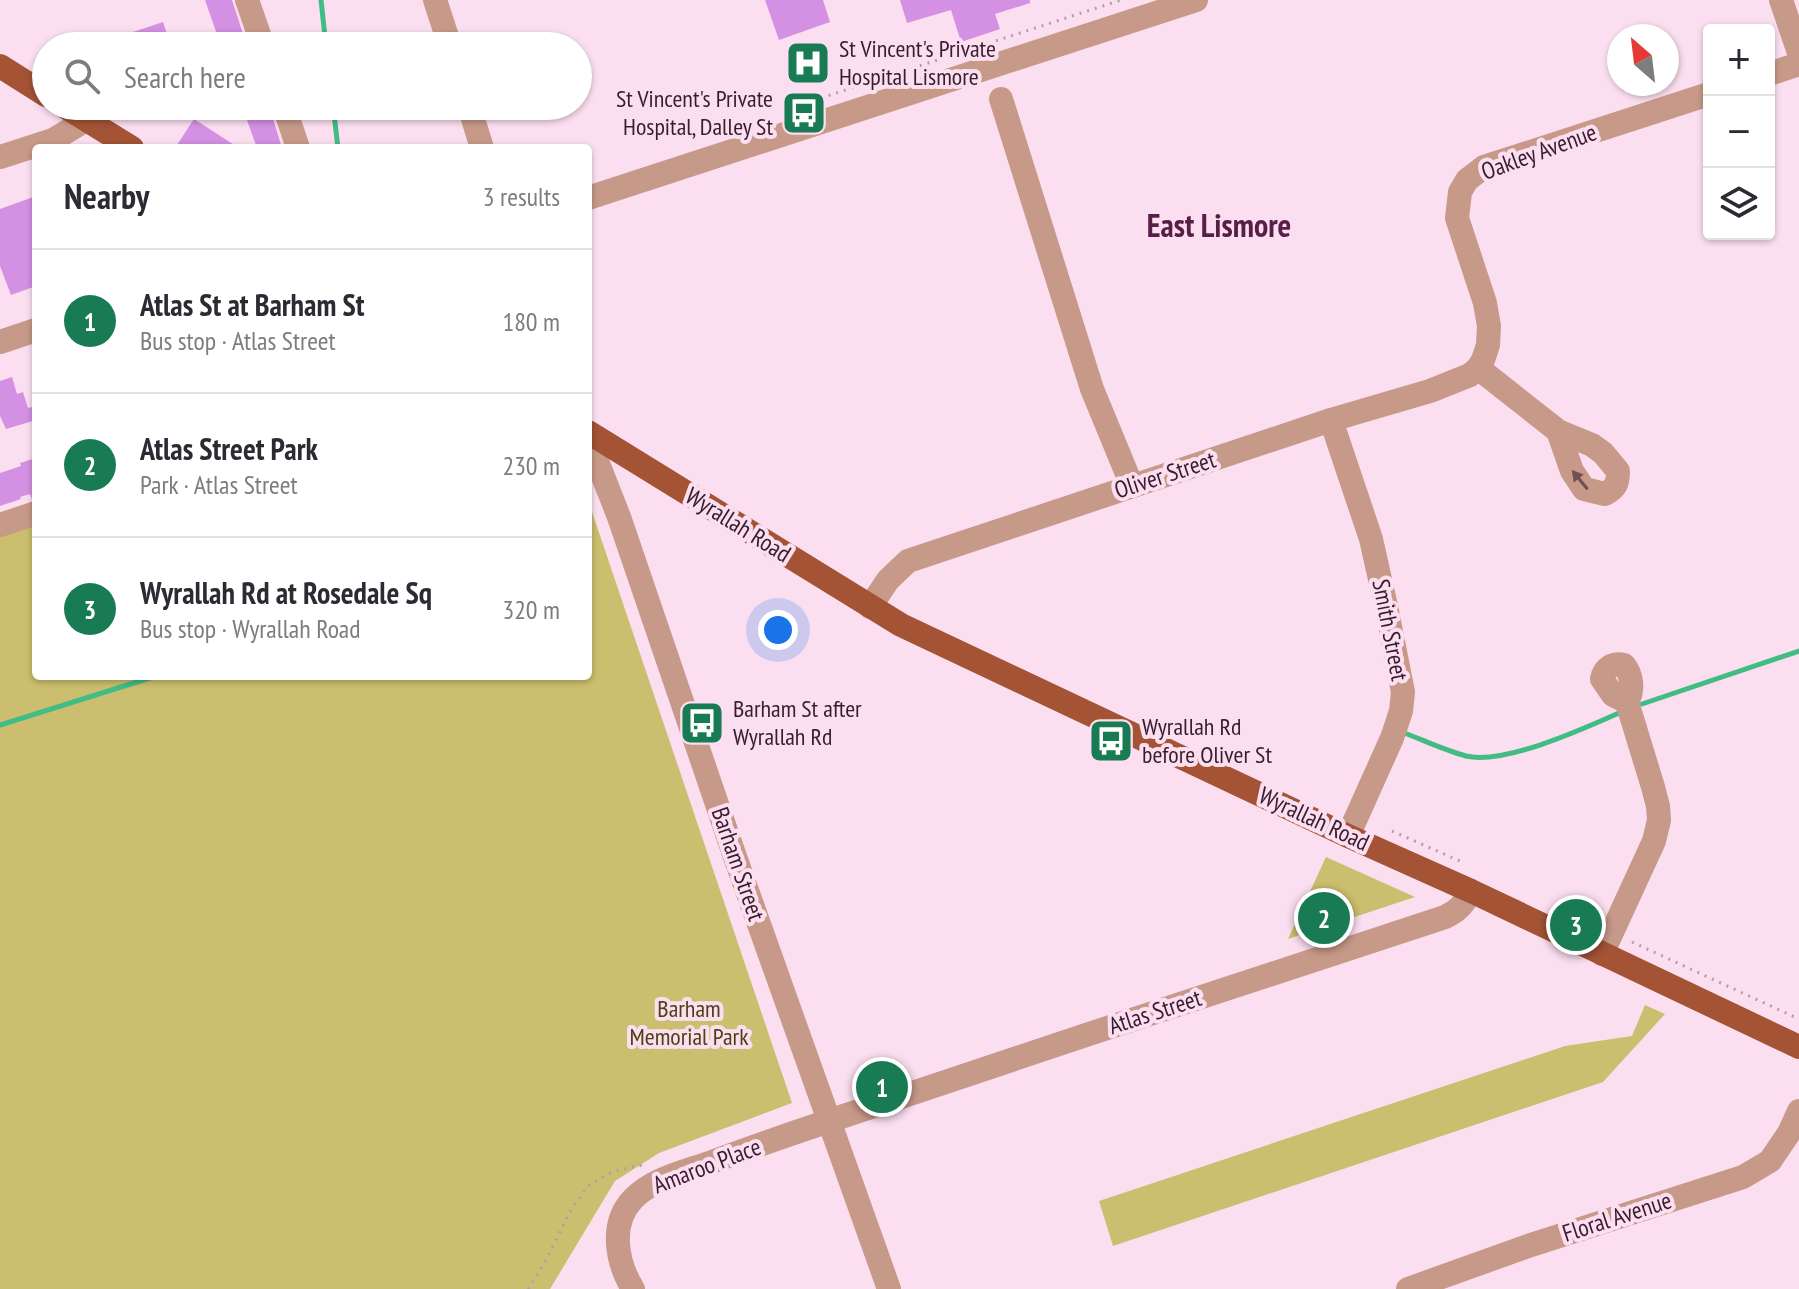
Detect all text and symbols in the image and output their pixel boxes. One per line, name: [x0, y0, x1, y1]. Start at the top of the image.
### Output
north arrow: [1607, 24, 1679, 96]
map controls: [1703, 24, 1775, 240]
button: +: [1703, 24, 1775, 96]
search box: [32, 32, 592, 120]
place label: St Vincent's Private Hospital Lismore: [839, 33, 996, 92]
hospital icon: St Vincent's Private Hospital Lismore: [784, 39, 832, 87]
icon: search: [60, 54, 104, 98]
text: Search here: [124, 57, 246, 96]
place label: St Vincent's Private Hospital, Dalley St: [616, 83, 773, 142]
bus stop icon: St Vincent's Private Hospital, Dalley St: [780, 89, 828, 137]
button: −: [1703, 96, 1775, 168]
street label: Oakley Avenue: [1477, 116, 1601, 187]
button: layers: [1703, 168, 1775, 240]
text: Nearby: [64, 174, 149, 218]
text: 3 results: [483, 180, 560, 213]
district label: East Lismore: [1147, 204, 1291, 246]
text: Atlas St at Barham St: [140, 285, 364, 324]
text: 1: [84, 305, 96, 338]
text: 180 m: [502, 305, 560, 338]
text: Bus stop · Atlas Street: [140, 324, 336, 357]
text: Atlas Street Park: [140, 429, 318, 468]
street label: Oliver Street: [1110, 444, 1220, 505]
text: 2: [84, 449, 96, 482]
text: 230 m: [502, 449, 560, 482]
text: Park · Atlas Street: [140, 468, 298, 501]
one-way arrow: [1571, 469, 1588, 490]
street label: Wyrallah Road: [680, 480, 797, 569]
text: Wyrallah Rd at Rosedale Sq: [140, 573, 432, 612]
street label: Smith Street: [1365, 576, 1416, 684]
text: 3: [84, 593, 96, 626]
text: 320 m: [502, 593, 560, 626]
your location: [758, 610, 798, 650]
text: Bus stop · Wyrallah Road: [140, 612, 361, 645]
place label: Barham St after Wyrallah Rd: [733, 693, 862, 752]
bus stop icon: Barham St after Wyrallah Rd: [678, 699, 726, 747]
place label: Wyrallah Rd before Oliver St: [1142, 711, 1272, 770]
bus stop icon: Wyrallah Rd before Oliver St: [1087, 717, 1135, 765]
street label: Wyrallah Road: [1254, 779, 1374, 858]
street label: Barham Street: [705, 803, 772, 925]
pin: 2: [1298, 888, 1350, 948]
pin: 3: [1550, 895, 1602, 955]
street label: Atlas Street: [1105, 982, 1206, 1041]
park label: Barham Memorial Park: [630, 993, 749, 1052]
pin: 1: [856, 1057, 908, 1117]
street label: Amaroo Place: [648, 1131, 765, 1200]
street label: Floral Avenue: [1558, 1184, 1675, 1249]

